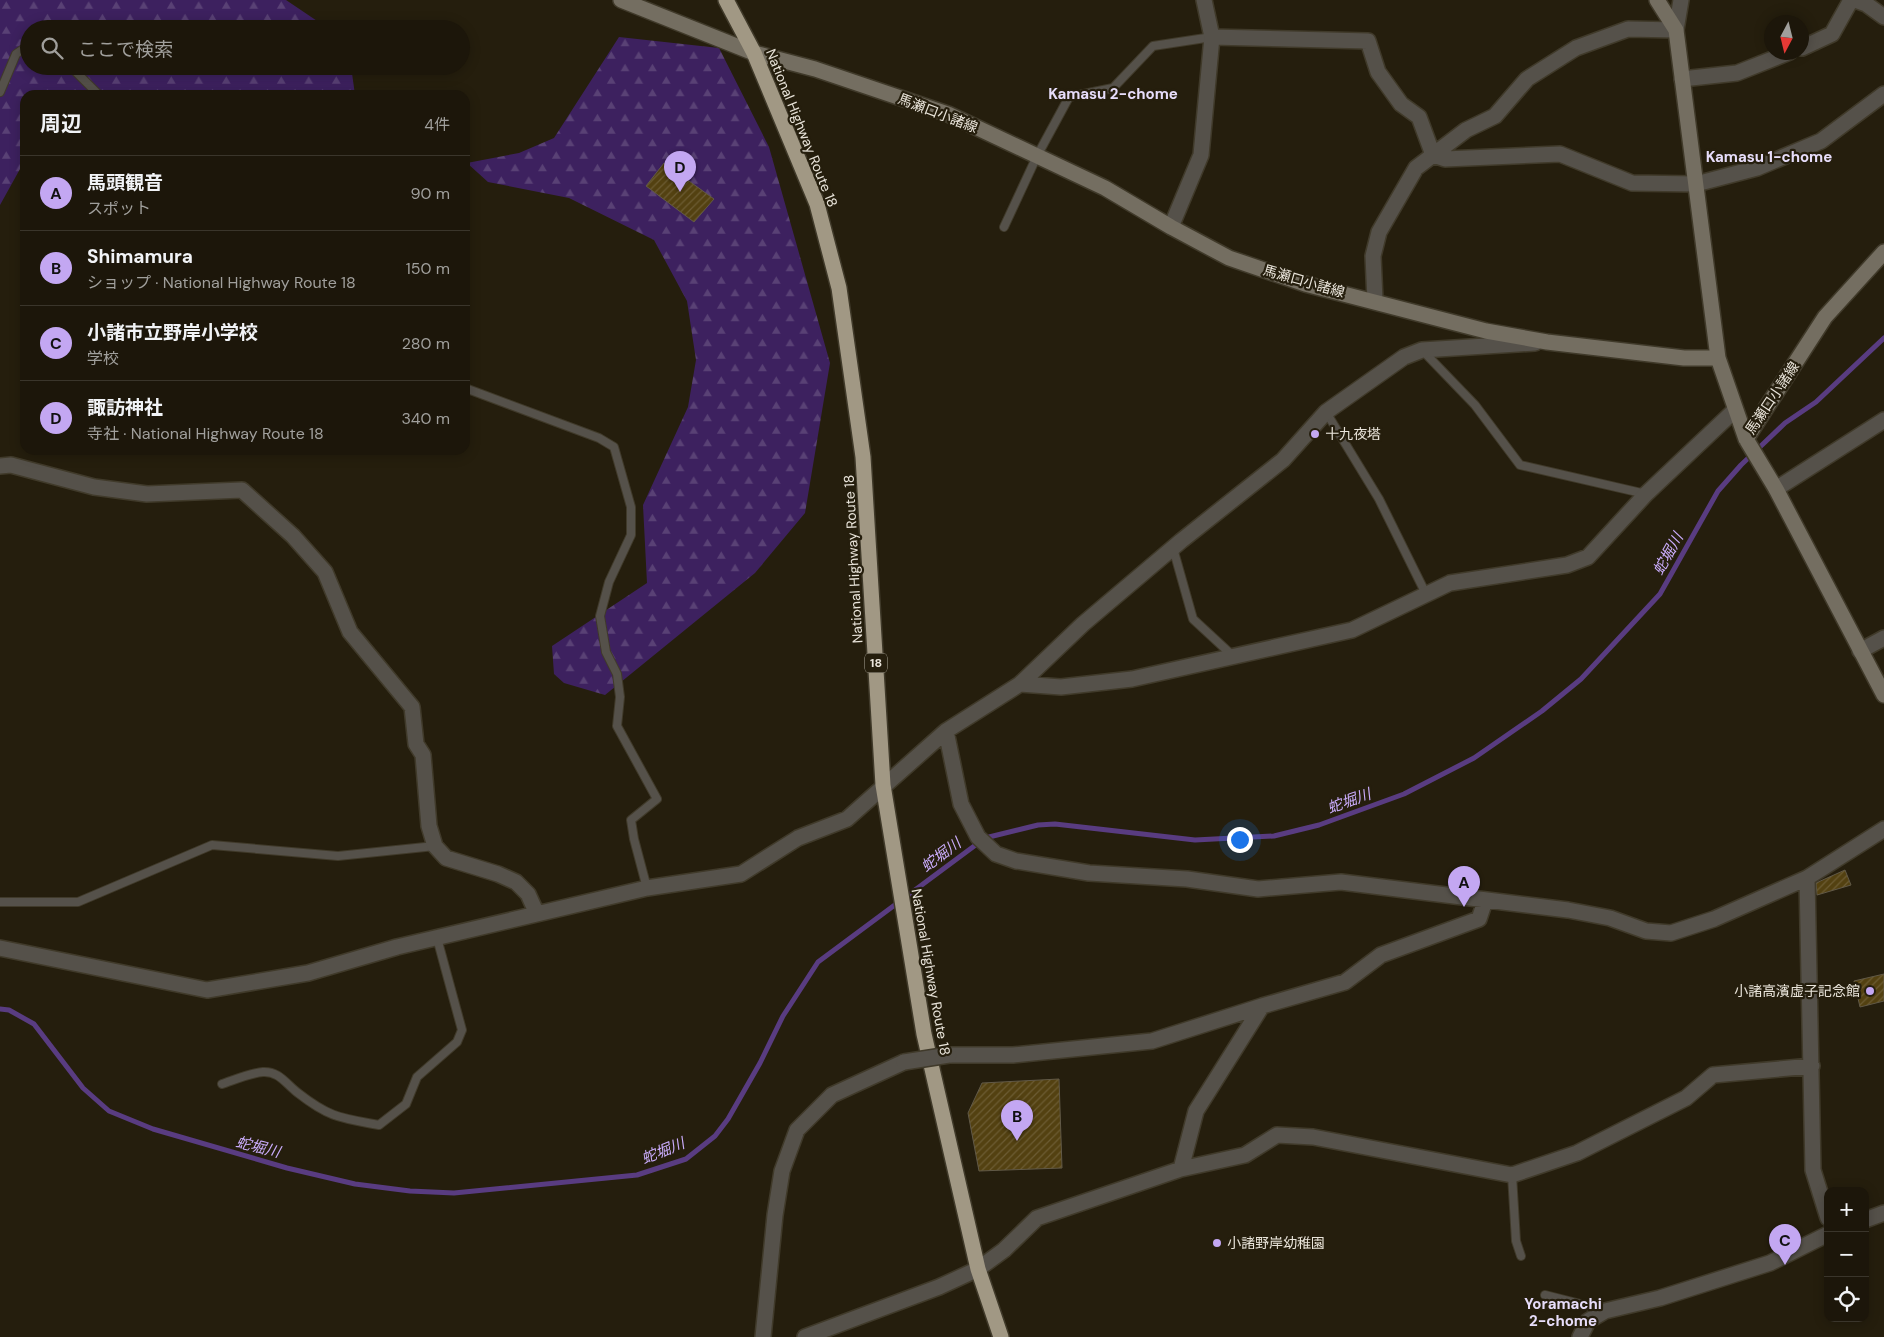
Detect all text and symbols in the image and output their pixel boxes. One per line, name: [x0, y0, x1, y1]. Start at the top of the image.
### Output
north arrow: [1764, 15, 1809, 60]
search box: [20, 20, 470, 75]
icon: search: [38, 34, 66, 62]
text: ここで検索: [78, 37, 173, 62]
street label: National Highway Route 18: [762, 46, 842, 210]
district label: Kamasu 2-chome: [1048, 84, 1178, 104]
street label: 馬瀬口小諸線: [896, 90, 980, 136]
text: 周辺: [40, 110, 82, 138]
text: 4件: [424, 114, 450, 135]
district label: Kamasu 1-chome: [1706, 147, 1832, 167]
pin: D: [664, 151, 696, 192]
text: 馬頭観音: [87, 170, 163, 195]
text: A: [50, 183, 62, 204]
text: 90 m: [410, 183, 450, 204]
text: スポット: [87, 198, 151, 219]
text: Shimamura: [87, 244, 193, 269]
text: B: [51, 258, 61, 279]
text: 150 m: [406, 258, 450, 279]
street label: 馬瀬口小諸線: [1261, 261, 1347, 301]
text: ショップ · National Highway Route 18: [87, 272, 356, 293]
text: 小諸市立野岸小学校: [87, 320, 258, 345]
text: C: [50, 333, 62, 354]
text: 280 m: [402, 333, 450, 354]
text: 学校: [87, 348, 119, 369]
street label: 馬瀬口小諸線: [1741, 358, 1803, 438]
text: 諏訪神社: [87, 395, 163, 420]
text: D: [50, 408, 62, 429]
text: 340 m: [401, 408, 450, 429]
text: 寺社 · National Highway Route 18: [87, 423, 324, 444]
place label: 十九夜塔: [1325, 425, 1381, 443]
marker: 十九夜塔: [1309, 428, 1321, 440]
street label: National Highway Route 18: [840, 474, 866, 644]
water label: 蛇堀川: [1648, 528, 1689, 579]
road number: 18: [865, 654, 887, 672]
water label: 蛇堀川: [1324, 783, 1375, 818]
your location: [1227, 827, 1253, 853]
water label: 蛇堀川: [917, 832, 967, 877]
pin: A: [1448, 866, 1480, 907]
street label: National Highway Route 18: [907, 887, 955, 1057]
place label: 小諸高濱虚子記念館: [1734, 982, 1860, 1000]
marker: 小諸高濱虚子記念館: [1864, 985, 1876, 997]
pin: B: [1001, 1100, 1033, 1141]
water label: 蛇堀川: [234, 1132, 284, 1163]
water label: 蛇堀川: [638, 1133, 689, 1169]
map controls: [1824, 1187, 1869, 1322]
button: +: [1824, 1187, 1869, 1232]
pin: C: [1769, 1224, 1801, 1265]
button: −: [1824, 1232, 1869, 1277]
place label: 小諸野岸幼稚園: [1227, 1234, 1325, 1252]
marker: 小諸野岸幼稚園: [1211, 1237, 1223, 1249]
button: locate: [1824, 1277, 1869, 1322]
district label: Yoramachi 2-chome: [1524, 1294, 1602, 1331]

